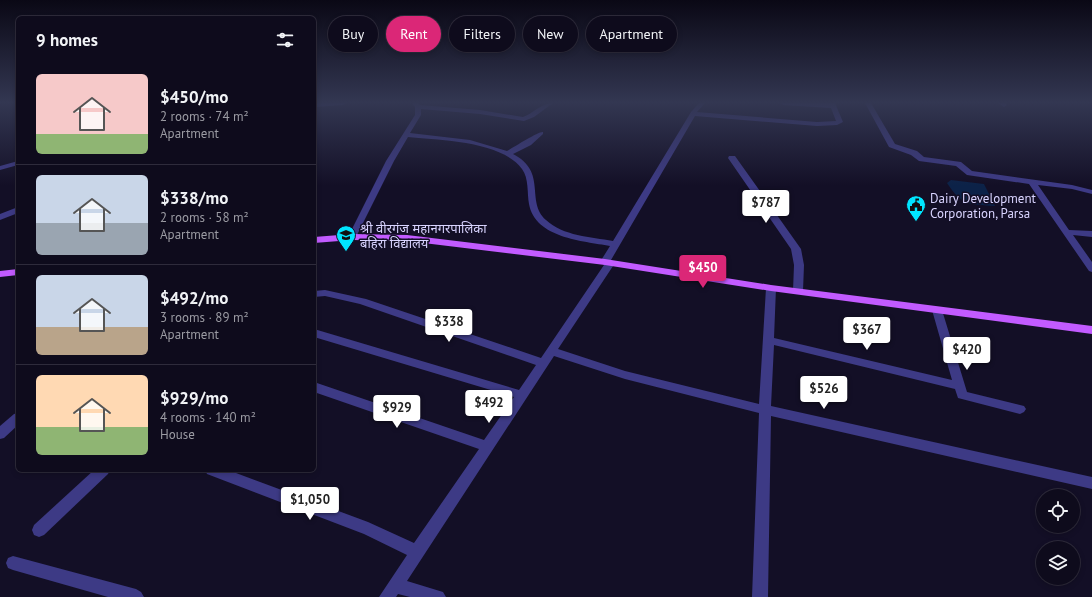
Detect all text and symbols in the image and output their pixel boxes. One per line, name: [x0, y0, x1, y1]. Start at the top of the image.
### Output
chip: Buy: [328, 16, 378, 52]
chip: Rent: [386, 16, 441, 52]
chip: Filters: [449, 16, 515, 52]
chip: New: [523, 16, 578, 52]
chip: Apartment: [586, 16, 677, 52]
text: 9 homes: [36, 29, 98, 51]
icon: filters: [274, 29, 296, 51]
text: $450/mo: [160, 86, 228, 108]
icon: home: [68, 90, 116, 138]
text: 2 rooms · 74 m²: [160, 108, 249, 125]
text: Apartment: [160, 125, 219, 142]
text: $338/mo: [160, 187, 228, 209]
pin: $787: [742, 190, 790, 224]
place label: Dairy Development Corporation, Parsa: [930, 190, 1037, 222]
icon: home: [68, 191, 116, 239]
text: $787: [751, 194, 781, 211]
public building icon: Dairy Development Corporation, Parsa: [905, 194, 927, 222]
text: 2 rooms · 58 m²: [160, 209, 249, 226]
place label: श्री वीरगंज महानगरपालिका बहिरा विद्यालय: [360, 220, 487, 252]
school or university icon: श्री वीरगंज महानगरपालिका बहिरा विद्यालय: [335, 224, 357, 252]
text: Apartment: [160, 226, 219, 243]
pin: $450: [679, 255, 727, 289]
text: $450: [688, 259, 718, 276]
text: $492/mo: [160, 287, 228, 309]
icon: home: [68, 291, 116, 339]
text: 3 rooms · 89 m²: [160, 309, 249, 326]
pin: $338: [425, 309, 473, 343]
text: $338: [434, 313, 464, 330]
pin: $367: [843, 317, 891, 351]
text: $367: [852, 321, 882, 338]
text: Apartment: [160, 326, 219, 343]
pin: $420: [943, 337, 991, 371]
text: $420: [952, 341, 982, 358]
pin: $526: [800, 376, 848, 410]
text: $526: [809, 380, 839, 397]
text: $929/mo: [160, 387, 228, 409]
pin: $492: [465, 390, 513, 424]
icon: home: [68, 391, 116, 439]
text: $492: [474, 394, 504, 411]
pin: $929: [373, 395, 421, 429]
text: $929: [382, 399, 412, 416]
text: 4 rooms · 140 m²: [160, 409, 256, 426]
text: House: [160, 426, 195, 443]
pin: $1,050: [277, 487, 343, 521]
map controls: [1036, 489, 1080, 585]
button: locate: [1036, 489, 1080, 533]
text: $1,050: [290, 491, 330, 508]
button: layers: [1036, 541, 1080, 585]

